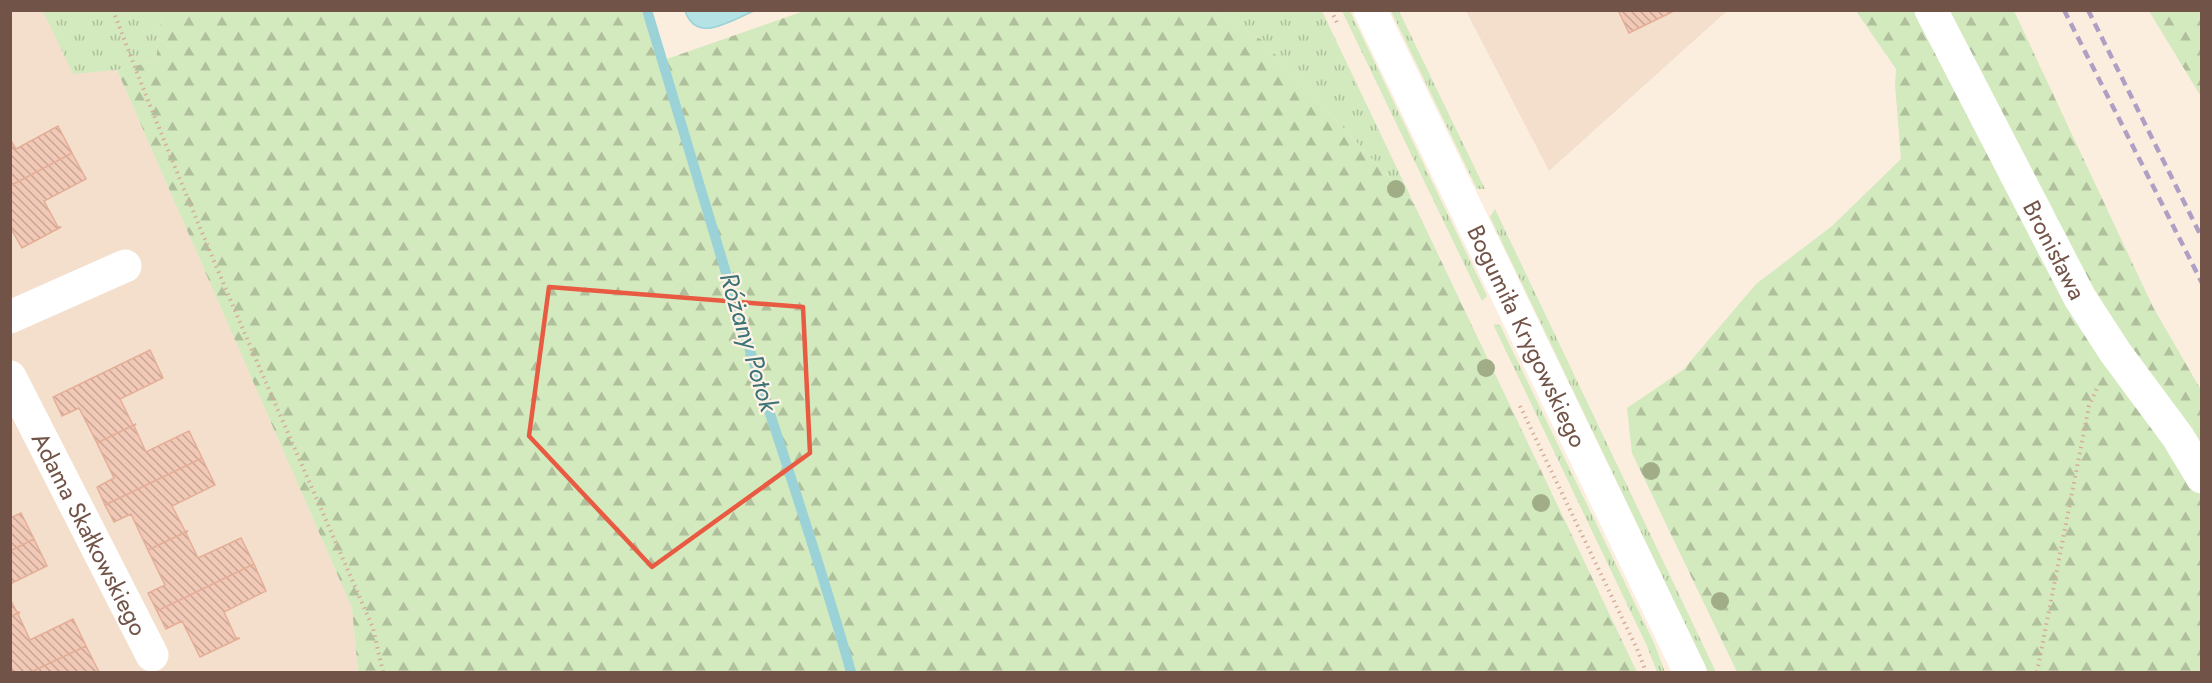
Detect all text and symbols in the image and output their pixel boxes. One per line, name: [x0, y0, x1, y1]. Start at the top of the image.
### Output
street label: Bronisława: [2015, 194, 2095, 306]
street label: Bogumiła Krygowskiego: [1459, 219, 1596, 453]
water label: Różany Potok: [710, 268, 789, 418]
street label: Adama Skałkowskiego: [23, 426, 157, 642]

